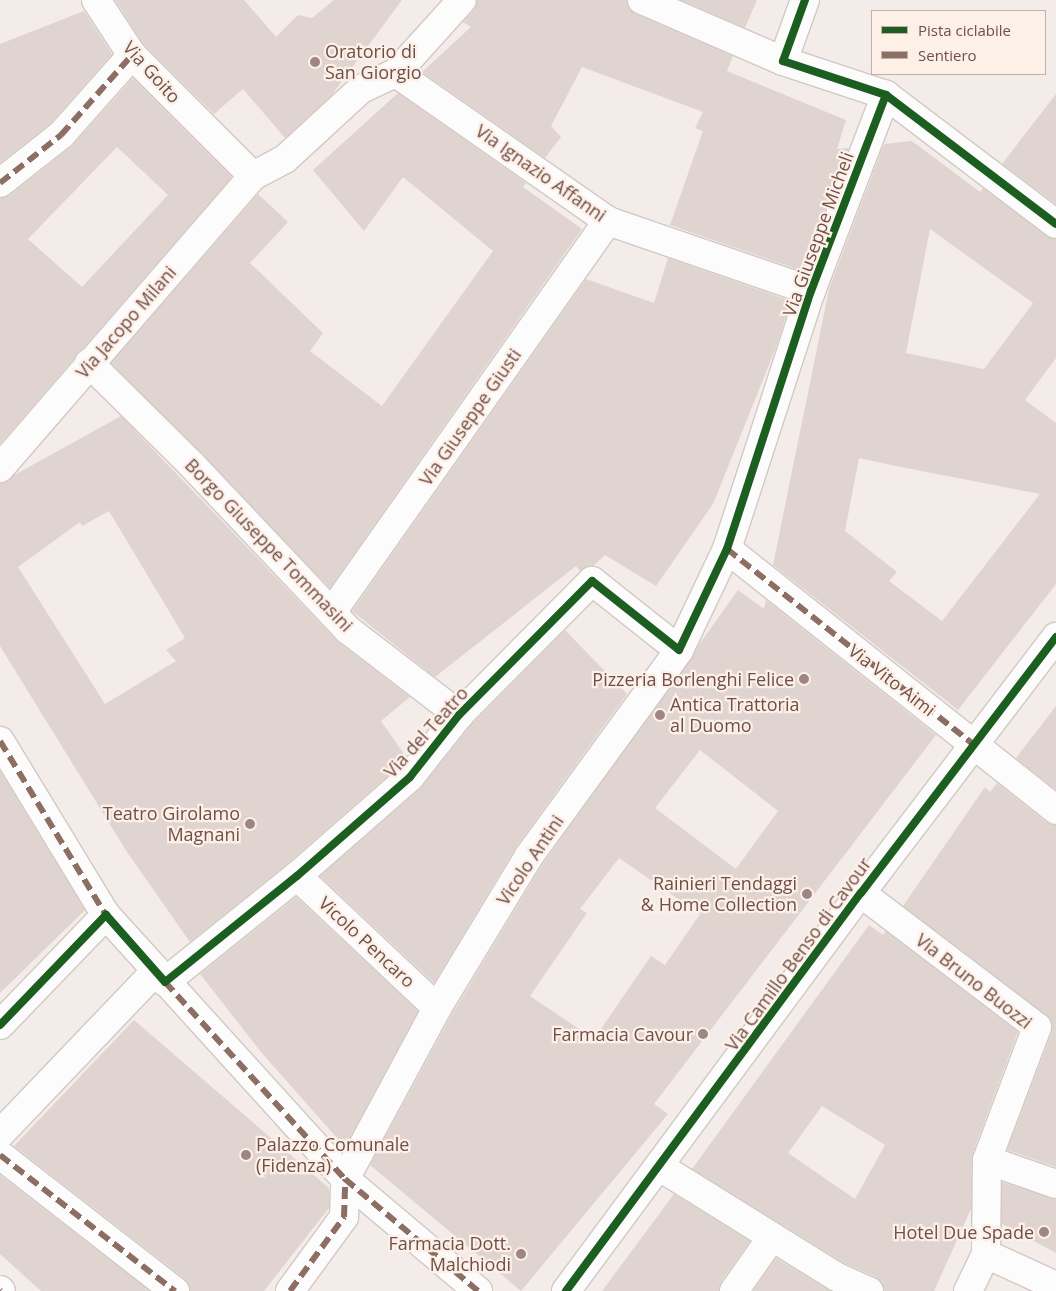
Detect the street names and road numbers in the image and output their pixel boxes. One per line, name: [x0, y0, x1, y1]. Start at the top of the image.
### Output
street label: Via Goito: [119, 37, 185, 107]
street label: Via Ignazio Affanni: [472, 120, 610, 226]
street label: Via Giuseppe Micheli: [778, 149, 858, 319]
street label: Via Jacopo Milani: [71, 261, 181, 383]
street label: Via Giuseppe Giusti: [415, 344, 525, 490]
street label: Borgo Giuseppe Tommasini: [181, 454, 357, 636]
street label: Via Vito Aimi: [844, 639, 940, 721]
street label: Via del Teatro: [380, 682, 472, 782]
street label: Vicolo Antini: [492, 811, 568, 909]
street label: Via Camillo Benso di Cavour: [721, 853, 875, 1055]
street label: Vicolo Pencaro: [314, 892, 420, 992]
street label: Via Bruno Buozzi: [912, 929, 1036, 1033]

